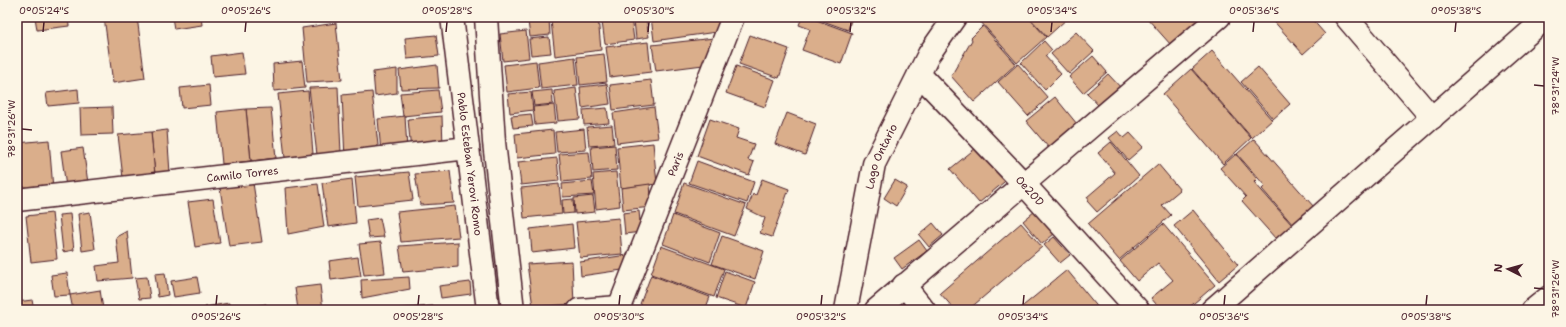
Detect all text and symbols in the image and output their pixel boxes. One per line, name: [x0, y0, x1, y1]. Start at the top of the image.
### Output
text: 0°05'24"S: [19, 4, 69, 17]
text: 0°05'26"S: [221, 4, 271, 17]
text: 0°05'28"S: [422, 4, 473, 17]
text: 0°05'30"S: [624, 4, 675, 17]
text: 0°05'32"S: [826, 4, 876, 17]
text: 0°05'34"S: [1027, 4, 1078, 17]
text: 0°05'36"S: [1229, 4, 1279, 17]
text: 0°05'38"S: [1431, 4, 1482, 17]
text: 78°31'24"W: [1549, 56, 1562, 115]
street label: Pablo Esteban Yerovi Romo: [454, 91, 486, 237]
text: 78°31'26"W: [5, 99, 18, 158]
street label: Lago Ontario: [862, 121, 901, 191]
street label: Paris: [664, 149, 687, 179]
street label: Camilo Torres: [206, 162, 279, 186]
street label: Oe20D: [1012, 172, 1048, 209]
north arrow: [1488, 249, 1528, 289]
text: 78°31'26"W: [1549, 259, 1562, 318]
text: N: [1491, 263, 1506, 273]
text: 0°05'26"S: [191, 310, 241, 323]
text: 0°05'28"S: [393, 310, 444, 323]
text: 0°05'30"S: [594, 310, 645, 323]
text: 0°05'32"S: [796, 310, 846, 323]
text: 0°05'34"S: [998, 310, 1049, 323]
text: 0°05'36"S: [1199, 310, 1249, 323]
text: 0°05'38"S: [1401, 310, 1452, 323]

